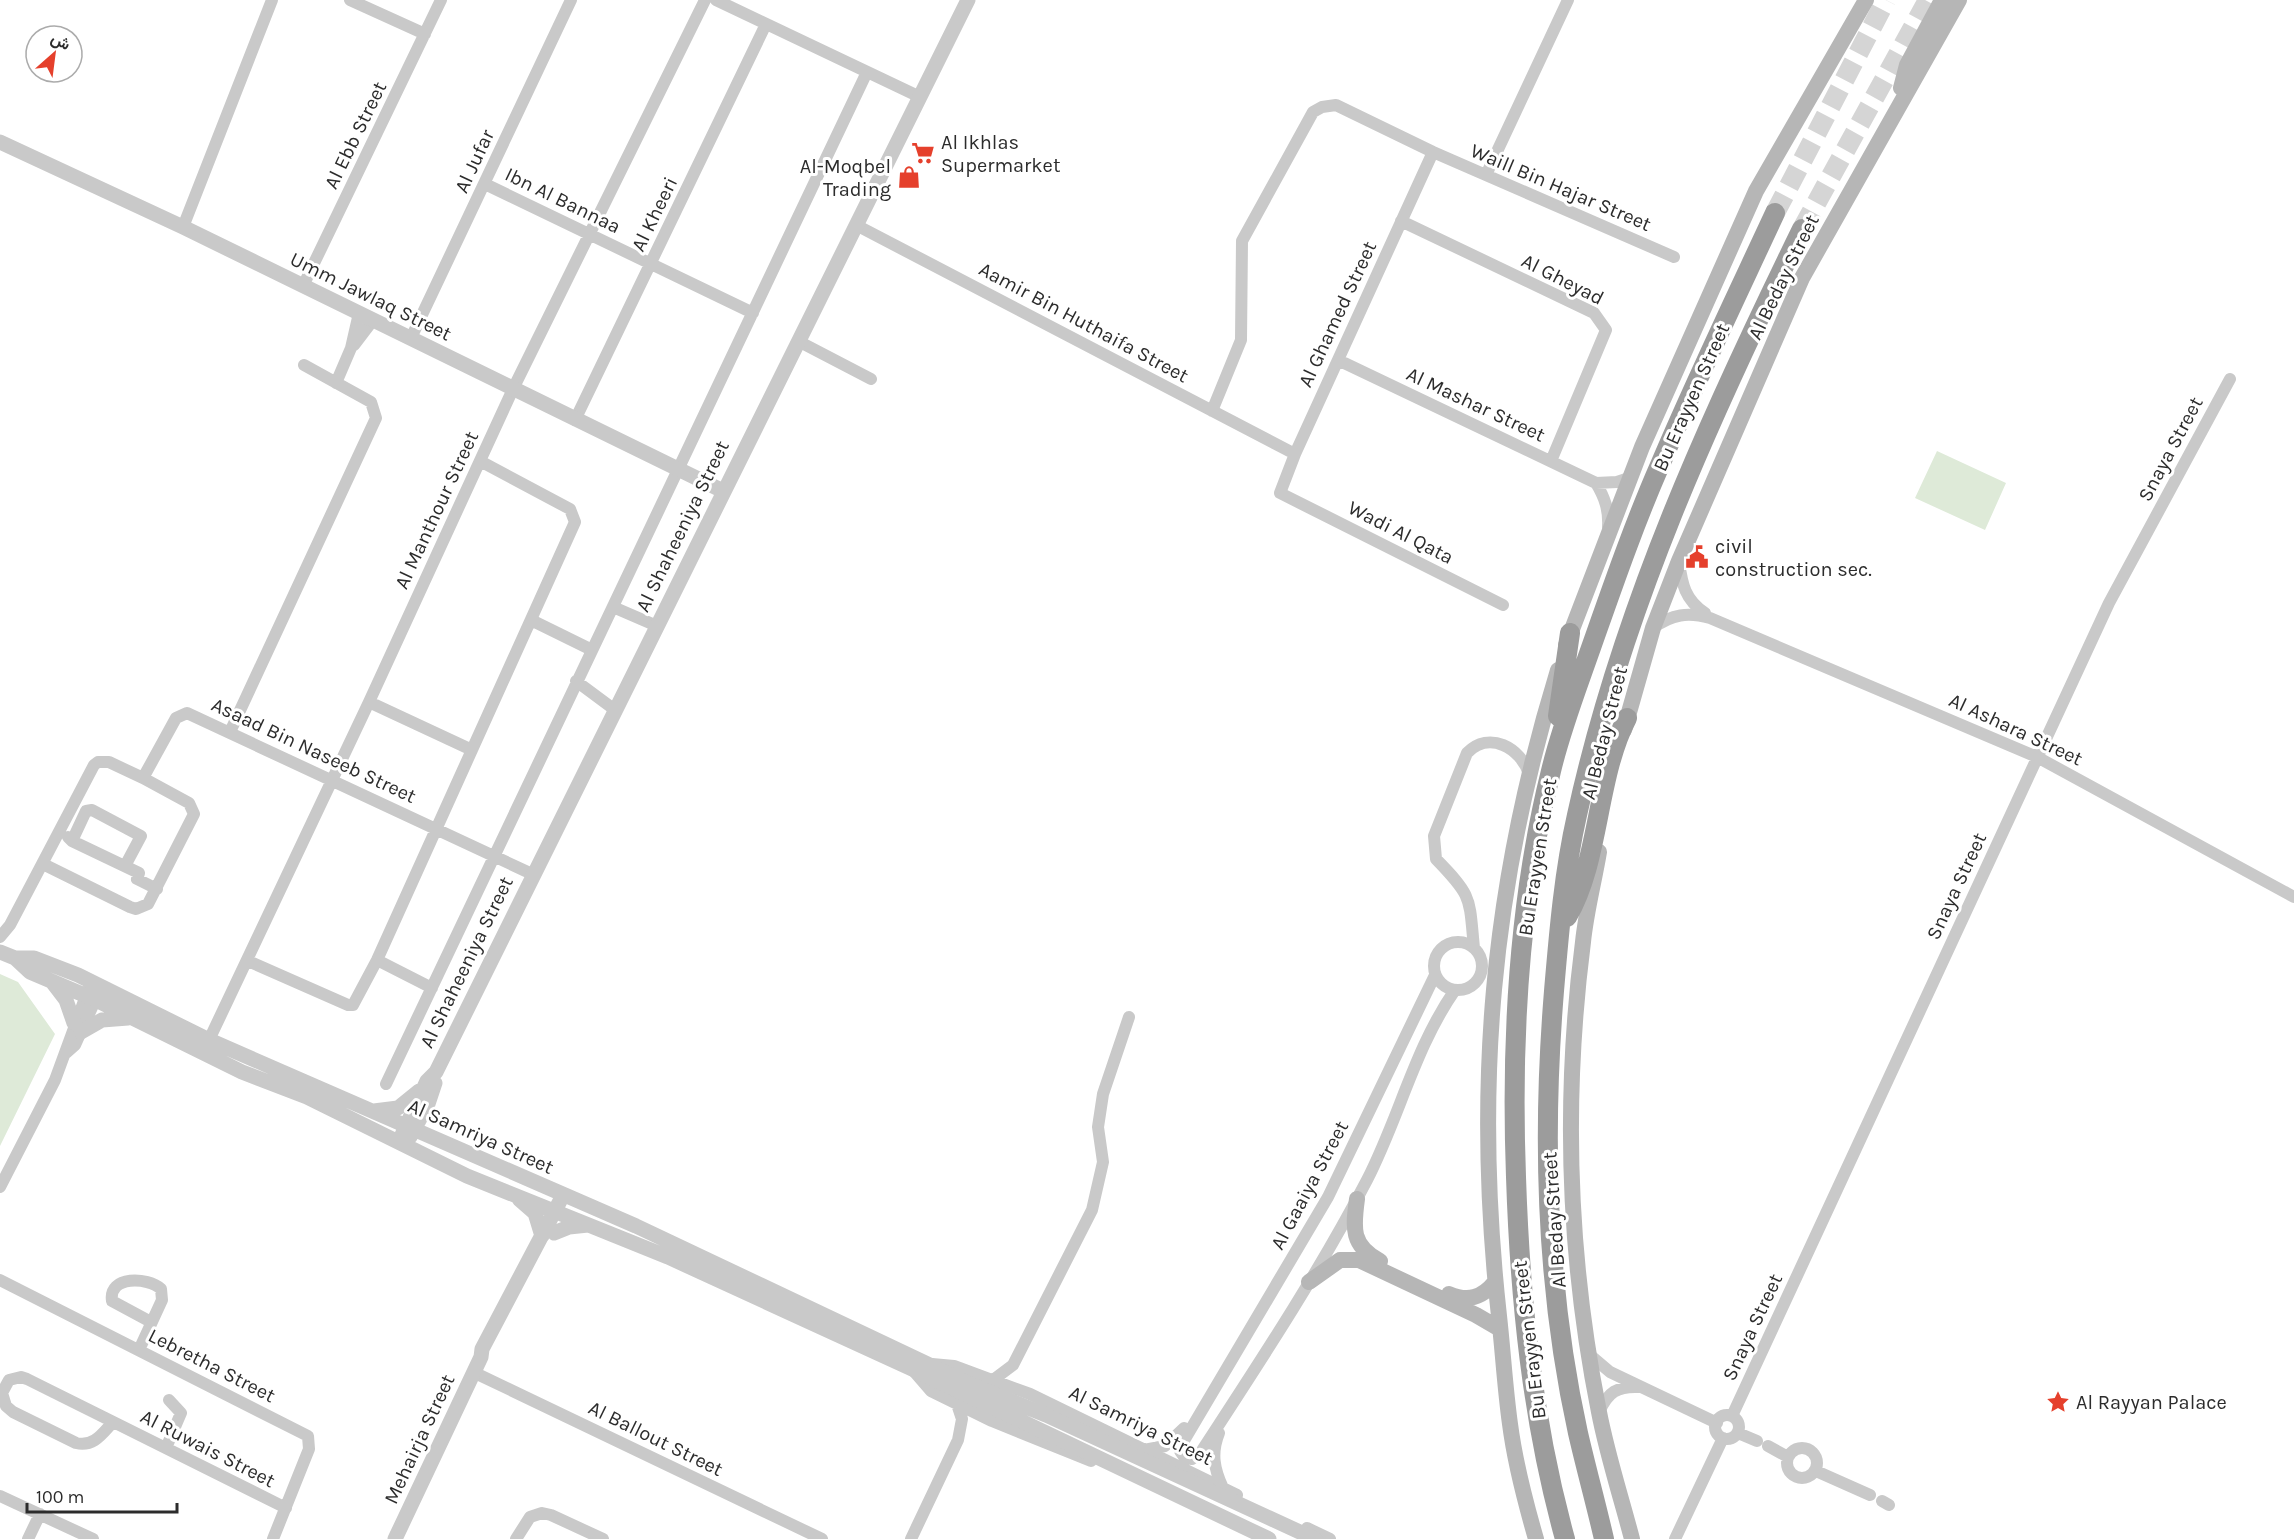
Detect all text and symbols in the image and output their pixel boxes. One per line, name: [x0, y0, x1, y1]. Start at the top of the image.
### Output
north arrow: [24, 24, 84, 84]
text: ش: [48, 28, 74, 54]
street label: Al Ebb Street: [320, 77, 392, 193]
street label: Al Jufar: [450, 125, 499, 196]
place label: Al Ikhlas Supermarket: [941, 131, 1061, 177]
street label: Waill Bin Hajar Street: [1467, 139, 1655, 236]
supermarket icon: Al Ikhlas Supermarket: [910, 140, 936, 166]
place label: Al-Moqbel Trading: [800, 155, 891, 201]
street label: Ibn Al Bannaa: [501, 163, 624, 238]
shop icon: Al-Moqbel Trading: [896, 164, 922, 190]
street label: Al Kheeri: [627, 173, 682, 255]
street label: Al Beday Street: [1743, 210, 1824, 344]
street label: Al Ghamed Street: [1294, 237, 1382, 391]
street label: Umm Jawlaq Street: [286, 247, 456, 346]
street label: Al Gheyad: [1518, 249, 1608, 310]
street label: Aamir Bin Huthaifa Street: [975, 257, 1193, 388]
street label: Bu Erayyen Street: [1649, 319, 1735, 475]
street label: Al Mashar Street: [1403, 362, 1549, 447]
street label: Snaya Street: [2133, 393, 2208, 505]
street label: Al Manthour Street: [390, 427, 483, 593]
street label: Al Shaheeniya Street: [631, 436, 734, 616]
street label: Wadi Al Qata: [1344, 496, 1457, 569]
place label: civil construction sec.: [1715, 535, 1872, 581]
public building icon: civil construction sec.: [1684, 544, 1710, 570]
street label: Al Beday Street: [1577, 664, 1632, 802]
street label: Al Ashara Street: [1945, 688, 2087, 771]
street label: Asaad Bin Naseeb Street: [208, 693, 420, 808]
street label: Bu Erayyen Street: [1514, 776, 1561, 938]
street label: Snaya Street: [1922, 829, 1991, 943]
street label: Al Shaheeniya Street: [415, 872, 518, 1052]
street label: Al Samriya Street: [404, 1094, 558, 1179]
street label: Al Gaaiya Street: [1266, 1116, 1353, 1254]
street label: Al Beday Street: [1538, 1151, 1571, 1289]
street label: Bu Erayyen Street: [1508, 1259, 1551, 1420]
street label: Snaya Street: [1718, 1270, 1787, 1384]
street label: Lebretha Street: [145, 1324, 279, 1408]
street label: Mehairja Street: [379, 1370, 460, 1508]
street label: Al Samriya Street: [1065, 1381, 1217, 1470]
place icon: Al Rayyan Palace: [2045, 1389, 2071, 1415]
place label: Al Rayyan Palace: [2076, 1391, 2227, 1414]
street label: Al Ballout Street: [585, 1396, 727, 1481]
street label: Al Ruwais Street: [137, 1405, 279, 1492]
scale bar: [27, 1476, 177, 1514]
text: 100 m: [36, 1486, 84, 1508]

